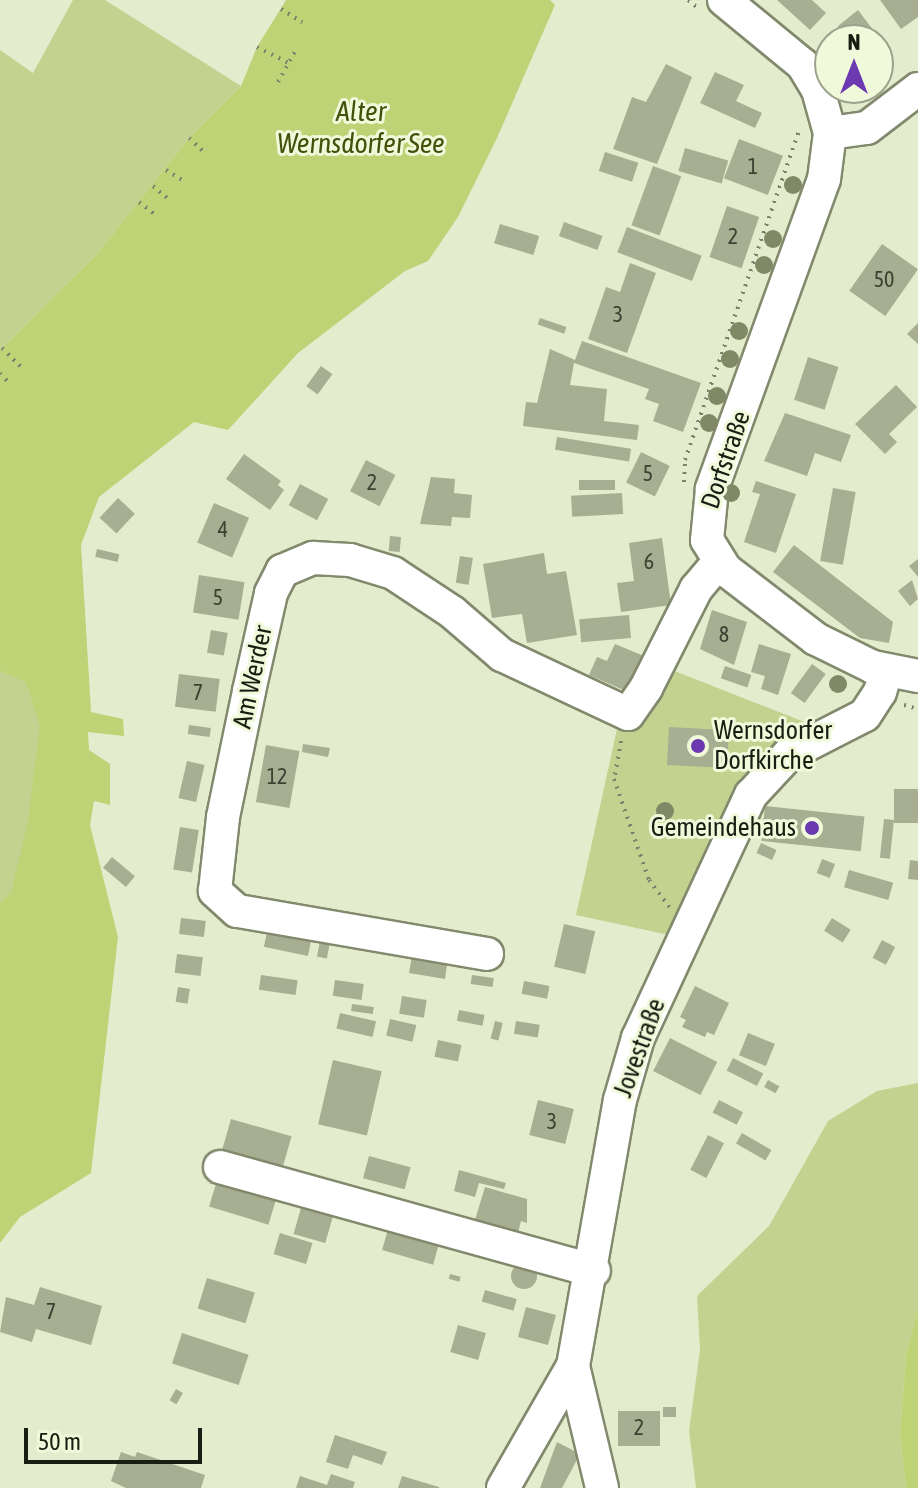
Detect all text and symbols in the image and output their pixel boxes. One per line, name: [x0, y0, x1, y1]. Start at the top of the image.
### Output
north arrow: [814, 24, 894, 104]
text: N: [848, 29, 860, 55]
water label: Alter Wernsdorfer See: [277, 94, 445, 160]
house number: 1: [748, 154, 758, 180]
house number: 2: [728, 224, 738, 250]
house number: 50: [874, 267, 894, 293]
house number: 3: [613, 302, 623, 328]
street label: Dorfstraße: [695, 407, 757, 513]
house number: 5: [643, 461, 653, 487]
house number: 2: [367, 470, 377, 496]
house number: 4: [218, 517, 228, 543]
house number: 6: [644, 549, 654, 575]
house number: 5: [213, 585, 223, 611]
house number: 8: [719, 622, 729, 648]
street label: Am Werder: [227, 623, 279, 731]
house number: 7: [193, 680, 203, 706]
place label: Wernsdorfer Dorfkirche: [714, 715, 832, 776]
marker: Wernsdorfer Dorfkirche: [689, 737, 707, 755]
house number: 12: [267, 764, 287, 790]
place label: Gemeindehaus: [651, 812, 796, 844]
marker: Gemeindehaus: [803, 819, 821, 837]
street label: Jovestraße: [608, 995, 672, 1101]
house number: 3: [547, 1109, 557, 1135]
house number: 7: [46, 1299, 56, 1325]
scale bar: [28, 1412, 206, 1462]
house number: 2: [634, 1415, 644, 1441]
text: 50 m: [38, 1428, 81, 1455]

